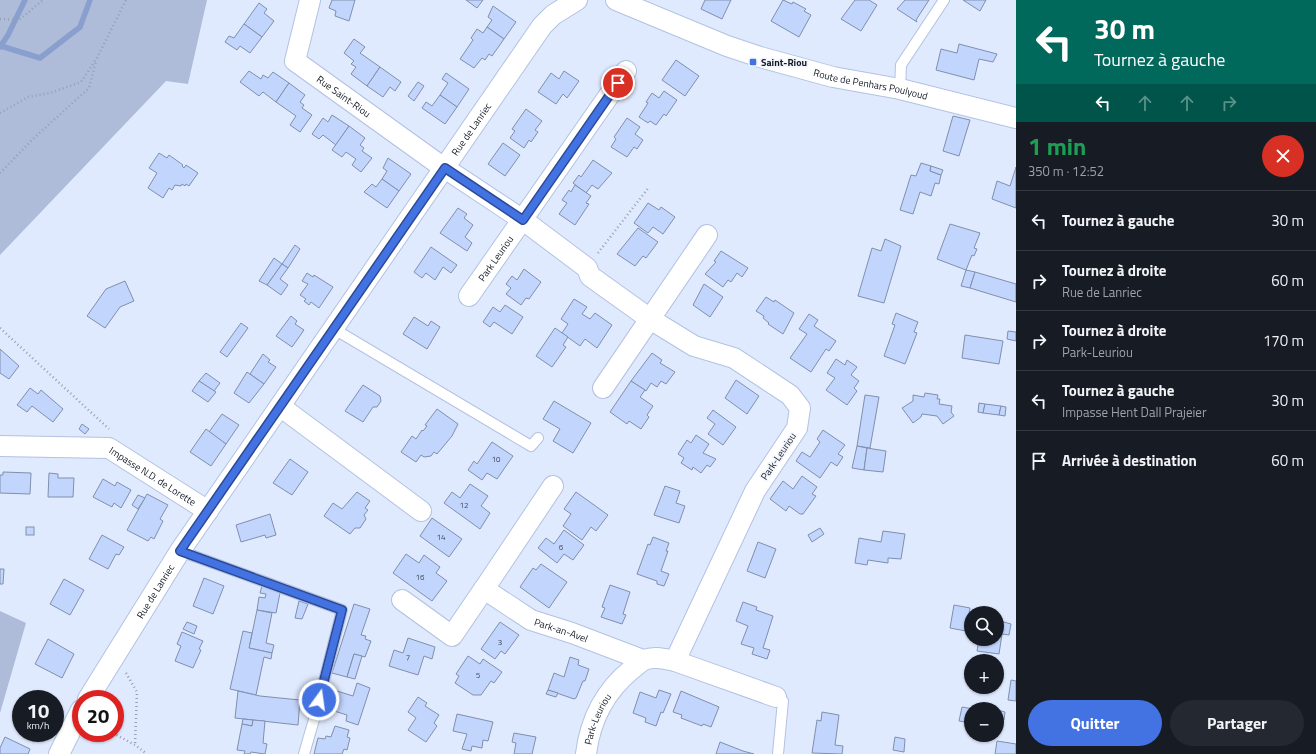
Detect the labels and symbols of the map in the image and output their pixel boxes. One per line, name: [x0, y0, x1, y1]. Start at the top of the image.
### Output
place label: Saint-Riou: [761, 55, 807, 70]
marker: Saint-Riou: [748, 57, 758, 67]
street label: Route de Penhars Poulyoud: [812, 65, 929, 104]
pin: [601, 66, 635, 100]
street label: Rue Saint-Riou: [313, 72, 374, 121]
street label: Rue de Lanriec: [448, 100, 495, 159]
street label: Park Leuriou: [474, 233, 517, 284]
street label: Park-Leuriou: [757, 429, 800, 483]
street label: Impasse N.D. de Lorette: [106, 443, 199, 510]
house number: 10: [492, 453, 501, 465]
house number: 12: [460, 499, 468, 511]
house number: 14: [437, 531, 446, 543]
house number: 6: [559, 541, 564, 553]
street label: Rue de Lanriec: [133, 561, 178, 622]
house number: 16: [416, 571, 425, 583]
street label: Park-an-Avel: [532, 614, 590, 646]
house number: 3: [498, 636, 502, 648]
house number: 7: [406, 651, 410, 663]
house number: 5: [476, 669, 481, 681]
position arrow: [298, 679, 340, 721]
speed limit sign: 20: [72, 690, 124, 742]
street label: Park-Leuriou: [581, 690, 615, 746]

